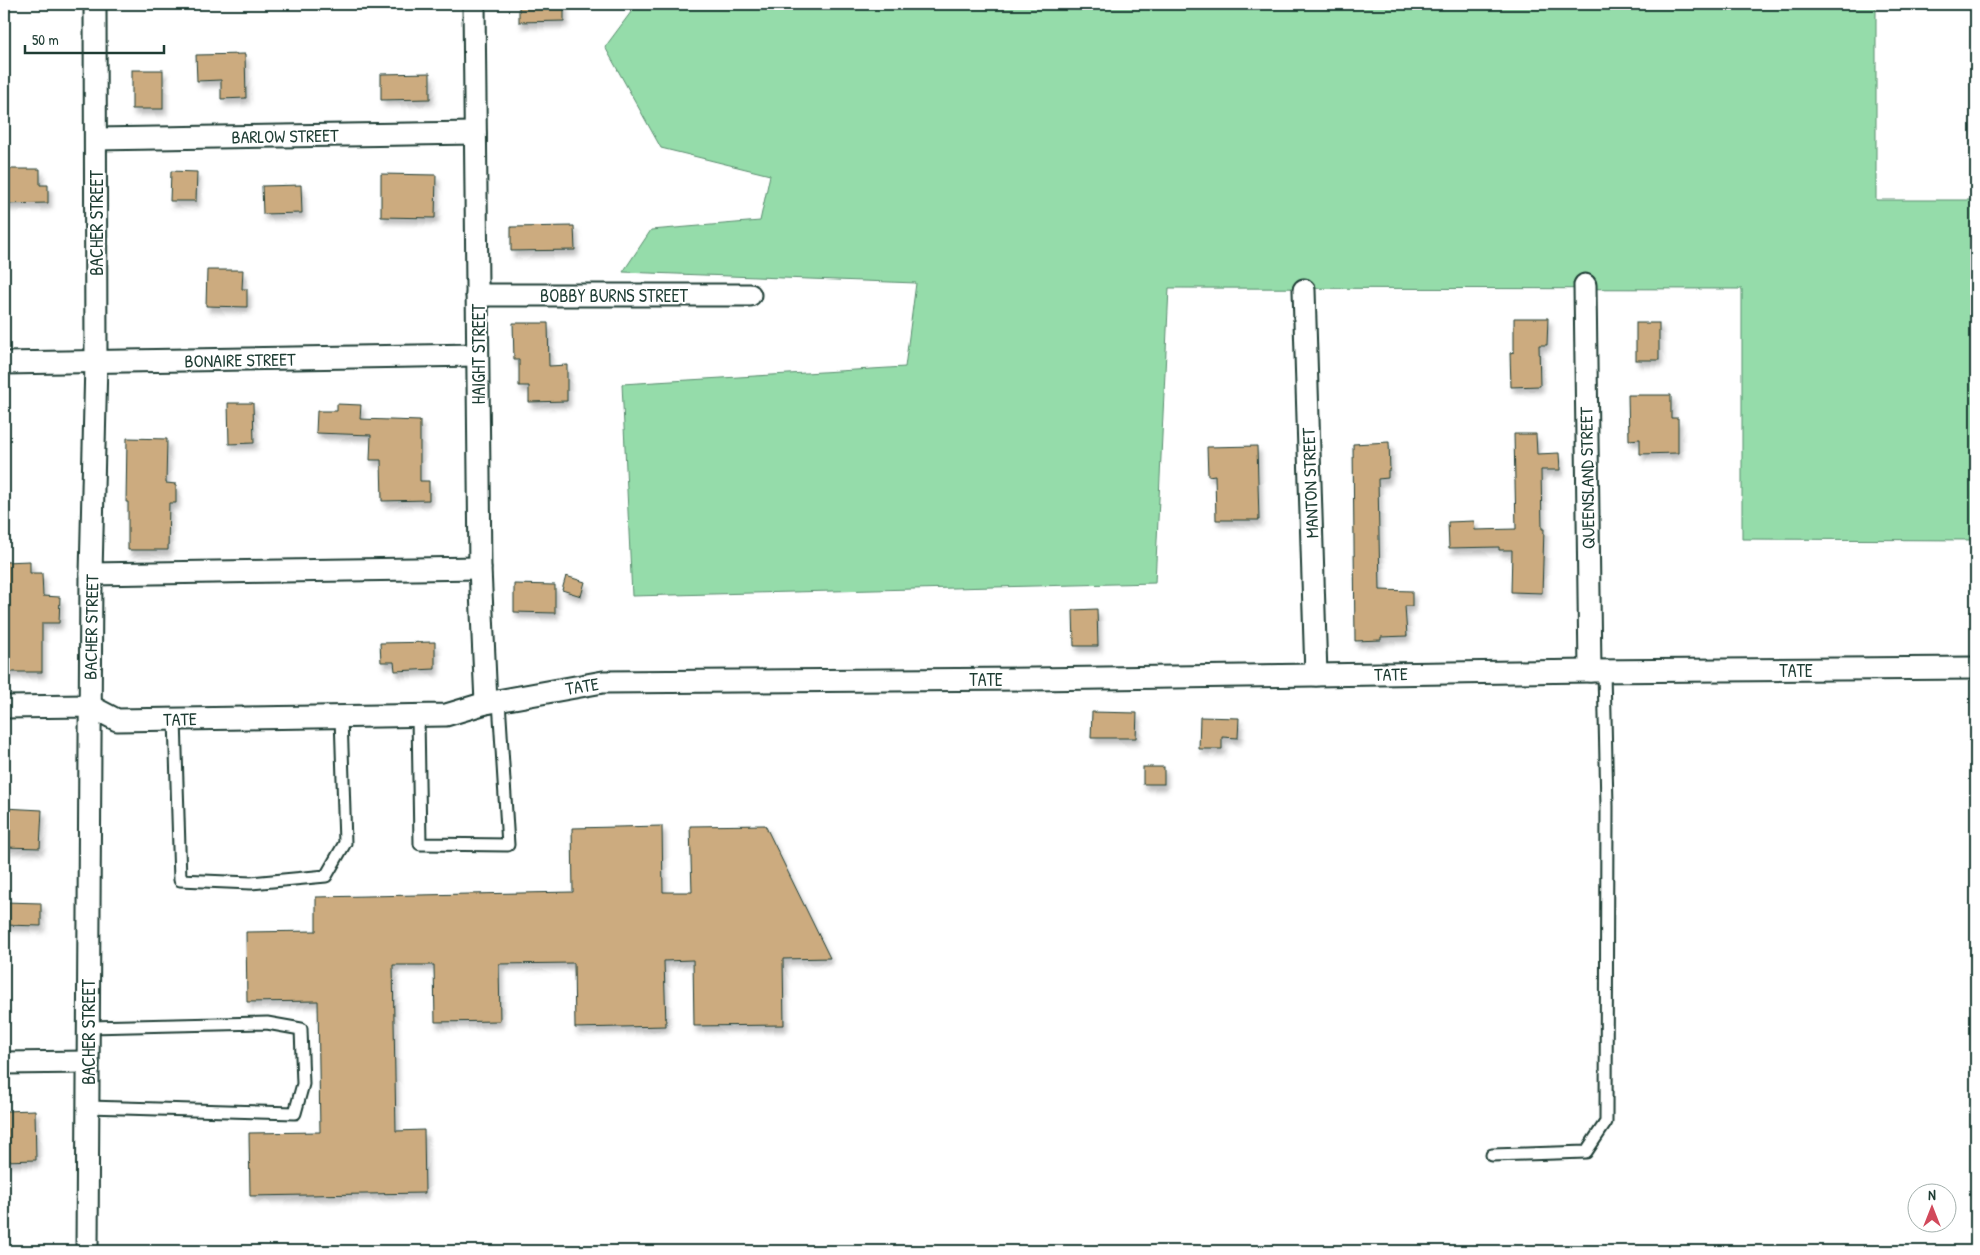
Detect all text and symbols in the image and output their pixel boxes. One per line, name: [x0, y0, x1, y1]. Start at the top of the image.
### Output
scale bar: [25, 22, 164, 54]
text: 50 m: [32, 29, 59, 50]
street label: BARLOW STREET: [231, 123, 339, 149]
street label: BACHER STREET: [84, 170, 109, 276]
street label: BOBBY BURNS STREET: [540, 283, 688, 308]
street label: HAIGHT STREET: [466, 303, 491, 404]
street label: BONAIRE STREET: [184, 347, 296, 373]
street label: QUEENSLAND STREET: [1573, 406, 1601, 549]
street label: MANTON STREET: [1296, 427, 1324, 539]
street label: BACHER STREET: [78, 573, 104, 680]
street label: TATE: [1779, 658, 1813, 683]
street label: TATE: [1374, 661, 1408, 687]
street label: TATE: [969, 667, 1003, 692]
street label: TATE: [563, 671, 601, 701]
street label: TATE: [163, 706, 197, 732]
street label: BACHER STREET: [76, 979, 101, 1085]
north arrow: [1908, 1182, 1958, 1232]
text: N: [1928, 1185, 1936, 1204]

